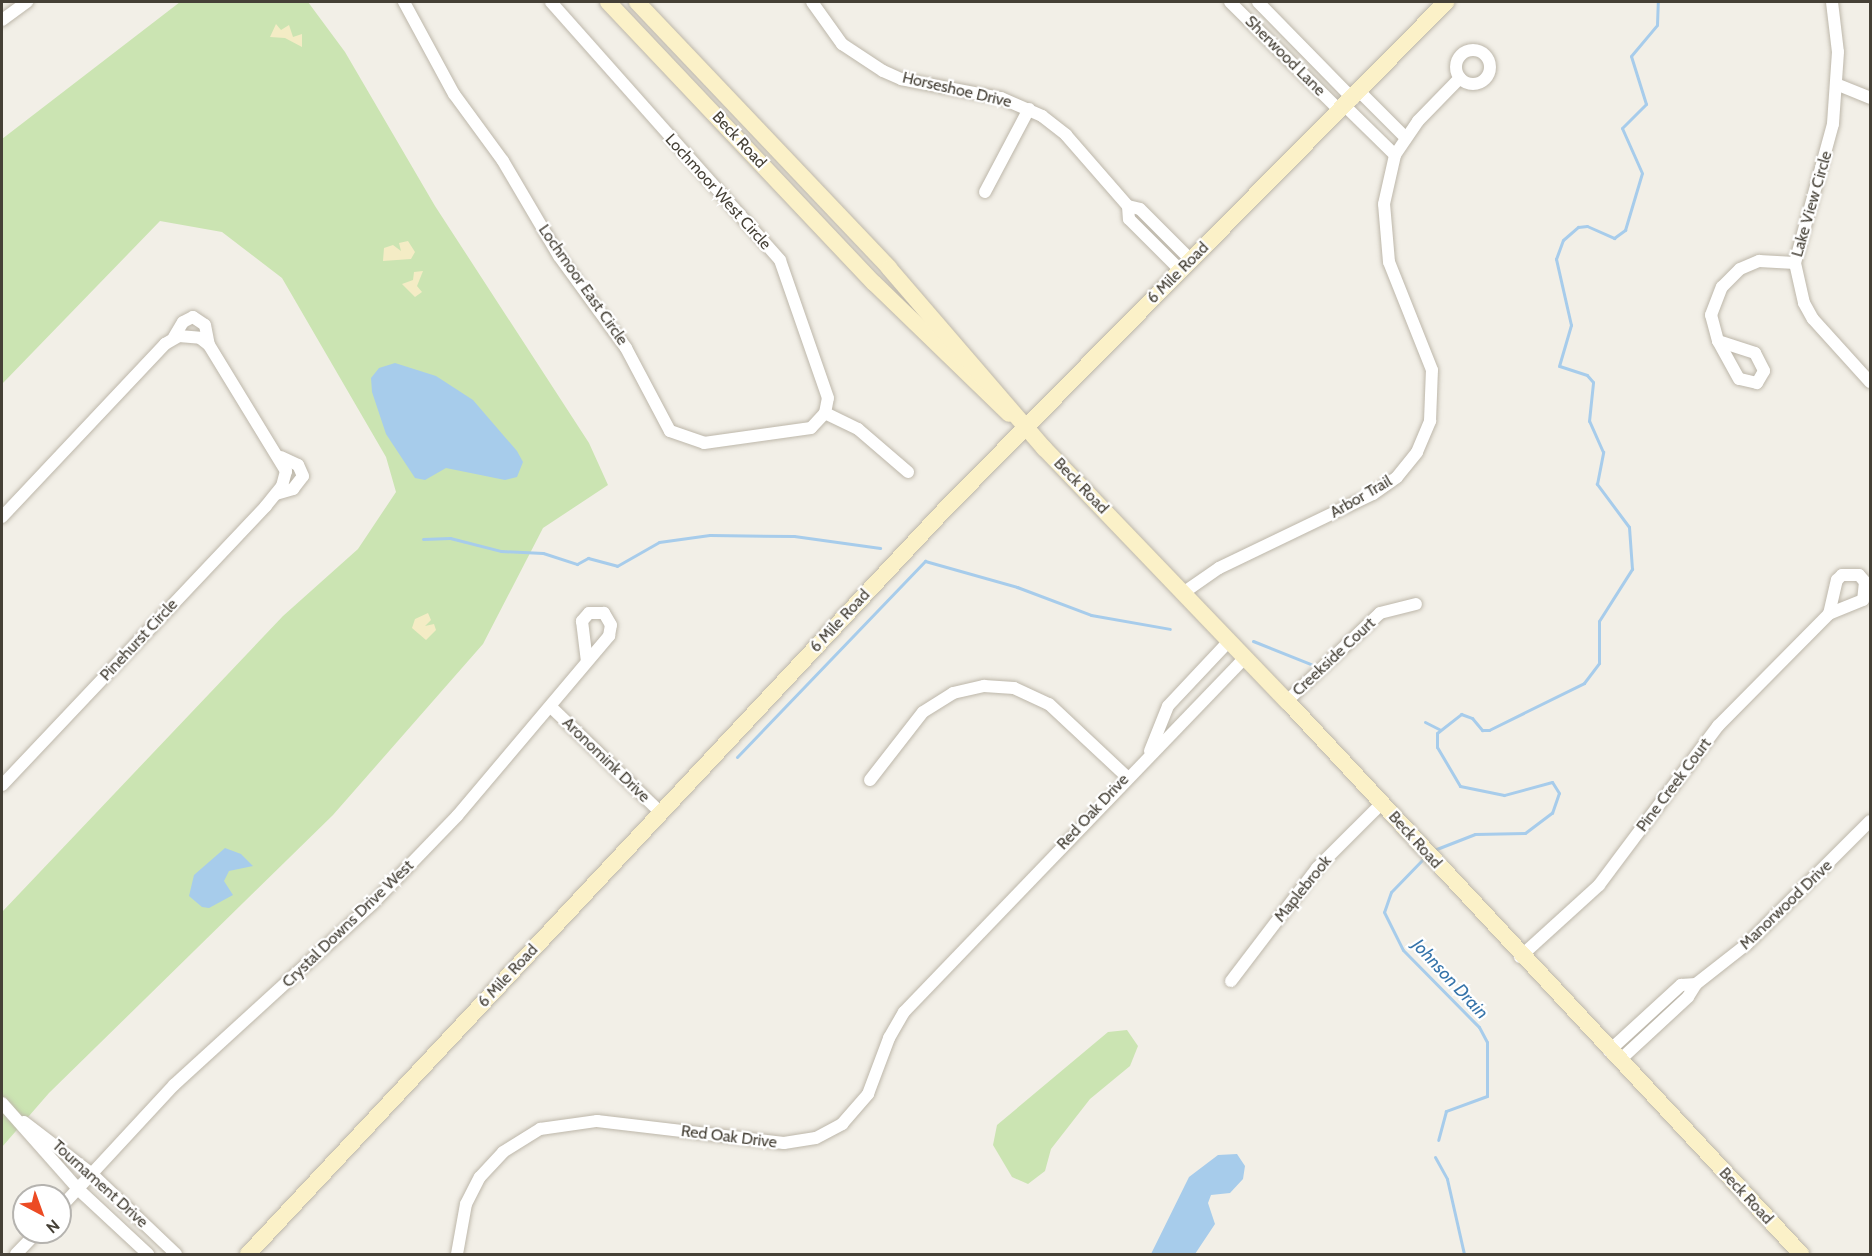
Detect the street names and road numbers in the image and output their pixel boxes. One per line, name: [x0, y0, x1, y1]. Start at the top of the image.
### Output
street label: Sherwood Lane: [1241, 12, 1329, 100]
street label: Horseshoe Drive: [901, 68, 1013, 112]
street label: Beck Road: [708, 108, 770, 172]
street label: Lochmoor West Circle: [661, 130, 775, 254]
street label: Lake View Circle: [1788, 149, 1836, 259]
street label: Lochmoor East Circle: [534, 221, 632, 349]
street label: 6 Mile Road: [1143, 238, 1213, 308]
street label: Beck Road: [1050, 454, 1112, 518]
street label: Arbor Trail: [1327, 472, 1395, 522]
street label: 6 Mile Road: [806, 586, 874, 656]
street label: Pinehurst Circle: [96, 595, 182, 685]
street label: Creekside Court: [1289, 614, 1379, 700]
street label: Aronomink Drive: [558, 713, 654, 807]
street label: Pine Creek Court: [1633, 734, 1715, 836]
street label: Red Oak Drive: [1053, 770, 1133, 854]
street label: Beck Road: [1384, 807, 1446, 873]
street label: Maplebrook: [1270, 852, 1336, 926]
street label: Crystal Downs Drive West: [278, 856, 418, 992]
street label: Manorwood Drive: [1736, 856, 1836, 954]
street label: 6 Mile Road: [474, 941, 542, 1011]
street label: Red Oak Drive: [680, 1122, 778, 1152]
street label: Tournament Drive: [48, 1136, 152, 1232]
street label: Beck Road: [1715, 1164, 1777, 1228]

